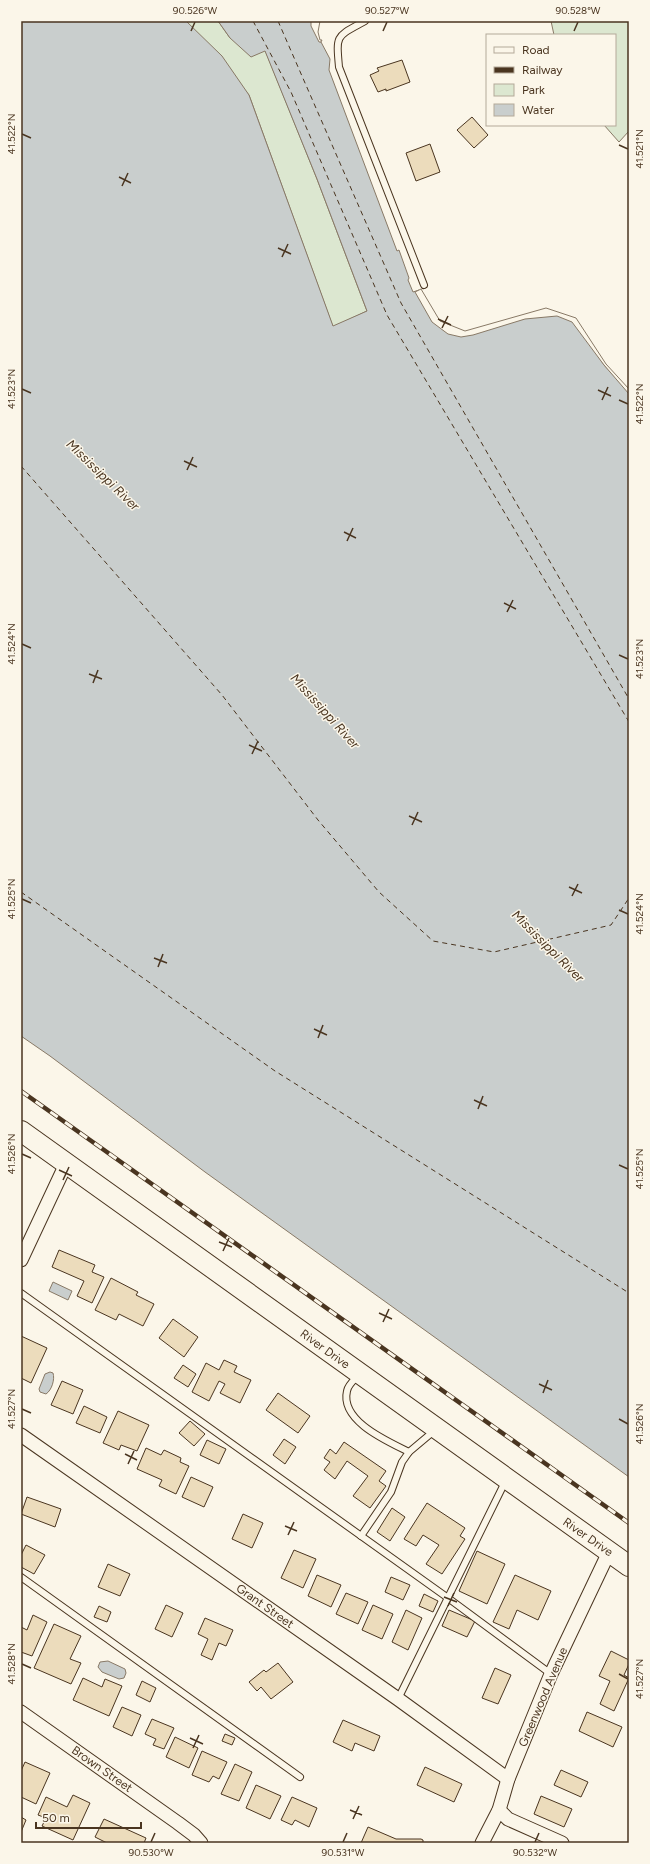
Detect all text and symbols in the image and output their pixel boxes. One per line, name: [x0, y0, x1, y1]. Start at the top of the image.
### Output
text: 90.526°W: [173, 4, 218, 17]
text: 90.527°W: [365, 4, 409, 17]
text: 90.528°W: [556, 4, 601, 17]
legend: [486, 34, 616, 126]
text: Road: [522, 43, 550, 57]
text: Railway: [522, 63, 563, 77]
text: Park: [522, 83, 545, 97]
text: Water: [522, 103, 554, 117]
text: 41.522°N: [5, 114, 18, 154]
text: 41.521°N: [633, 129, 646, 169]
text: 41.523°N: [5, 369, 18, 409]
text: 41.522°N: [633, 384, 646, 424]
water label: Mississippi River: [63, 436, 143, 514]
text: 41.524°N: [5, 623, 18, 665]
text: 41.523°N: [633, 639, 646, 679]
water label: Mississippi River: [287, 671, 363, 752]
text: 41.525°N: [5, 879, 18, 919]
text: 41.524°N: [633, 893, 646, 935]
water label: Mississippi River: [509, 907, 587, 985]
text: 41.526°N: [5, 1134, 18, 1174]
text: 41.525°N: [633, 1149, 646, 1189]
street label: River Drive: [298, 1326, 353, 1372]
text: 41.527°N: [5, 1389, 18, 1429]
text: 41.526°N: [633, 1404, 646, 1444]
street label: River Drive: [560, 1515, 616, 1560]
street label: Grant Street: [234, 1581, 297, 1631]
text: 41.528°N: [5, 1643, 18, 1685]
street label: Greenwood Avenue: [516, 1645, 570, 1749]
text: 41.527°N: [633, 1659, 646, 1699]
street label: Brown Street: [69, 1743, 135, 1795]
scale bar: [36, 1804, 141, 1830]
text: 50 m: [42, 1811, 70, 1825]
text: 90.530°W: [128, 1846, 174, 1859]
text: 90.531°W: [322, 1846, 365, 1859]
text: 90.532°W: [513, 1846, 558, 1859]

